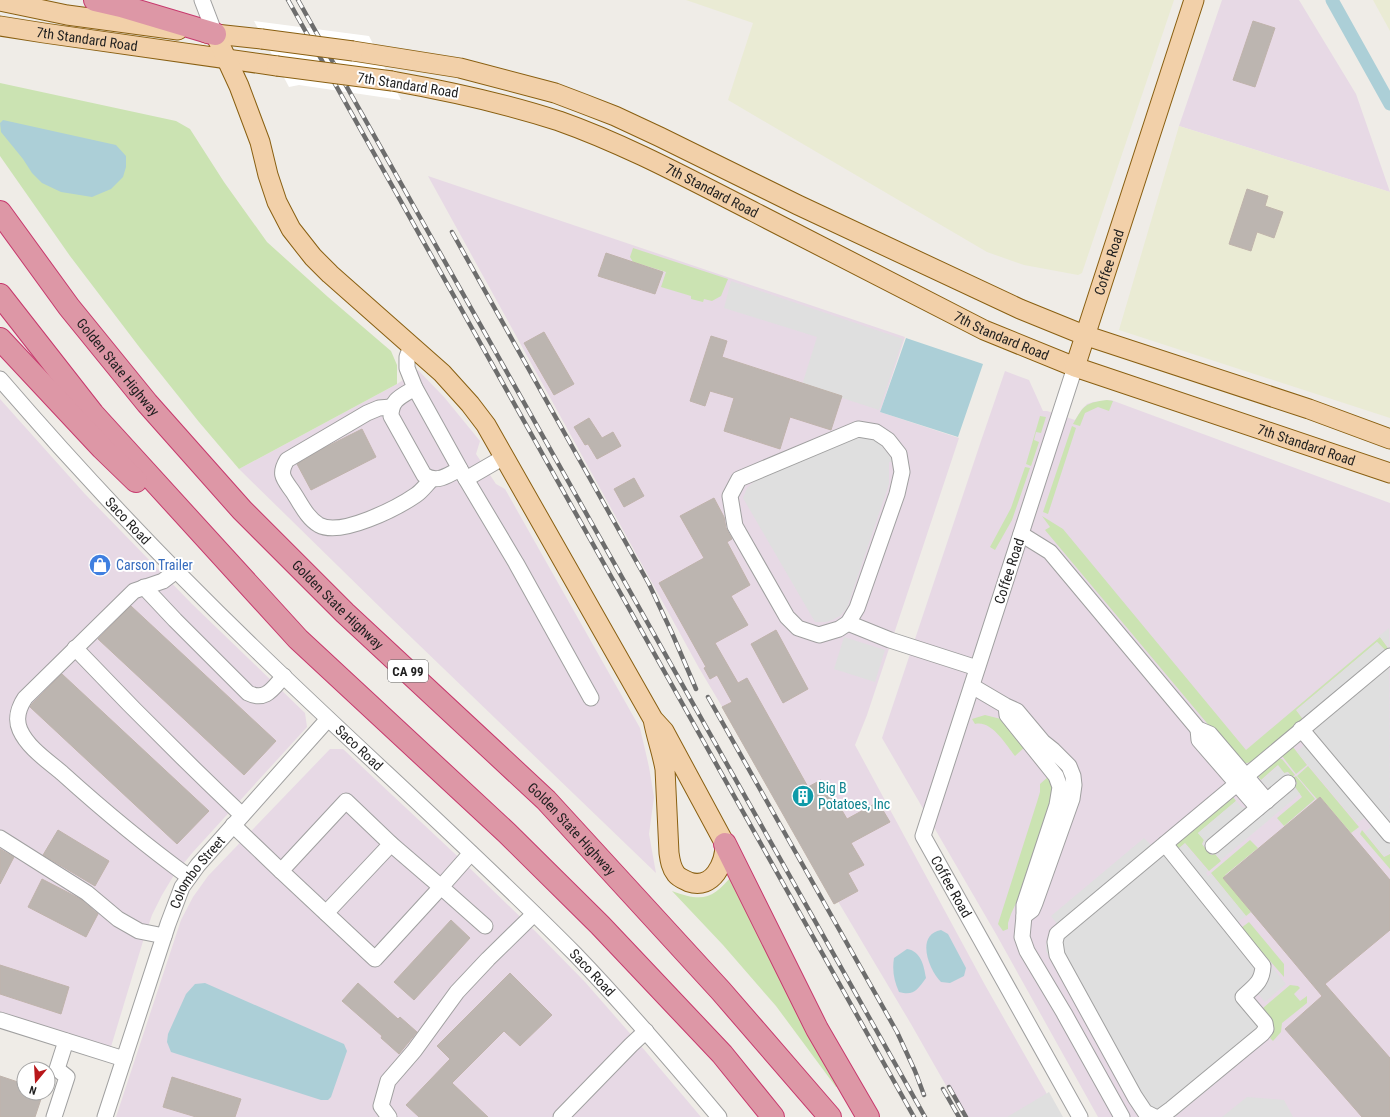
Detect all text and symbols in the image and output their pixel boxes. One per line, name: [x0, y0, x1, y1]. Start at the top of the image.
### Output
street label: 7th Standard Road: [35, 24, 139, 54]
street label: 7th Standard Road: [356, 69, 460, 101]
street label: 7th Standard Road: [663, 160, 761, 221]
street label: Coffee Road: [1091, 227, 1127, 297]
street label: 7th Standard Road: [951, 308, 1051, 364]
street label: Golden State Highway: [73, 315, 163, 419]
street label: 7th Standard Road: [1255, 421, 1357, 469]
street label: Saco Road: [102, 494, 154, 548]
street label: Coffee Road: [991, 536, 1027, 606]
shop icon: Carson Trailer: [87, 552, 113, 578]
place label: Carson Trailer: [116, 557, 193, 573]
street label: Golden State Highway: [289, 557, 387, 653]
road number: CA 99: [388, 660, 428, 682]
street label: Saco Road: [332, 722, 386, 774]
street label: Golden State Highway: [524, 779, 619, 879]
place label: Big B Potatoes, Inc: [818, 780, 890, 812]
building icon: Big B Potatoes, Inc: [790, 783, 816, 809]
street label: Colombo Street: [167, 833, 228, 911]
street label: Coffee Road: [928, 853, 975, 920]
street label: Saco Road: [566, 946, 618, 999]
north arrow: [16, 1061, 56, 1101]
text: N: [28, 1083, 38, 1097]

